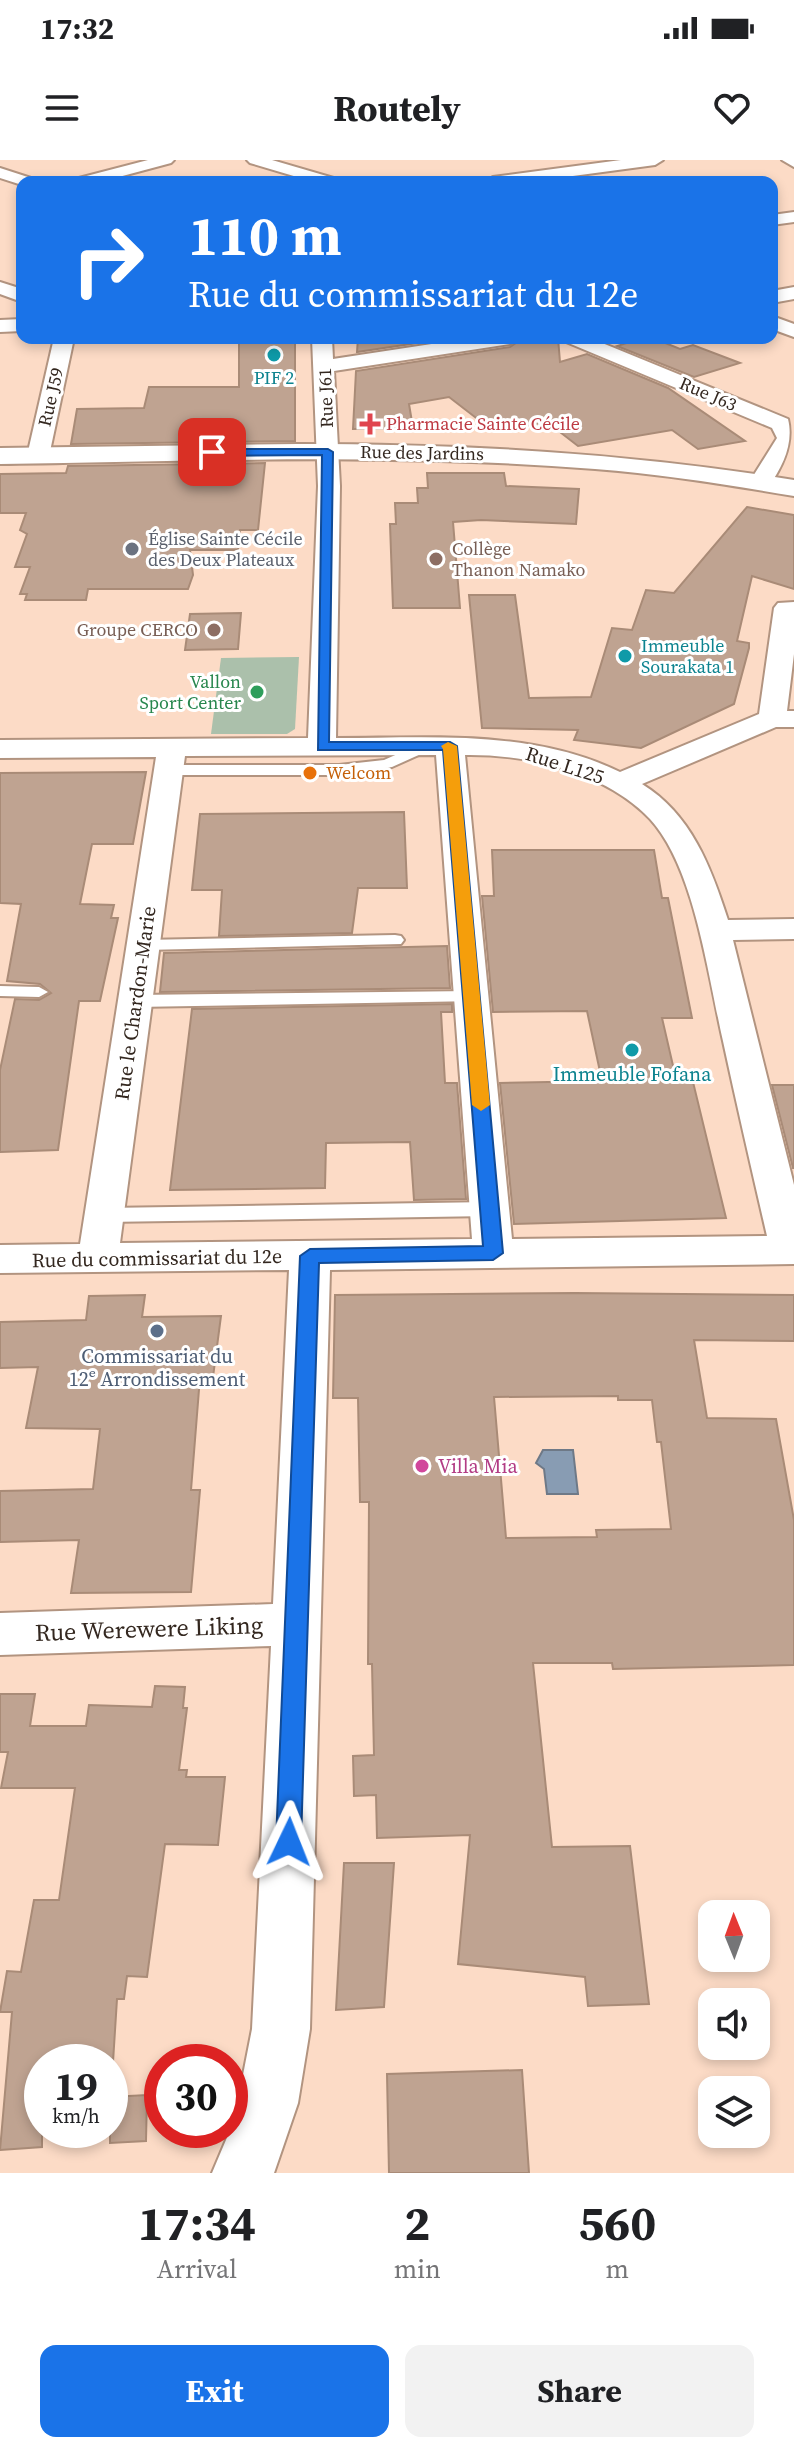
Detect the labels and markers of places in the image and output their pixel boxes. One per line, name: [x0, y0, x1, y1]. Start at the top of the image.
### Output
marker: PIF 2: [265, 346, 283, 364]
place label: PIF 2: [254, 365, 294, 390]
place label: Pharmacie Sainte Cécile: [386, 411, 580, 436]
marker: Pharmacie Sainte Cécile: [361, 415, 379, 433]
pin: [178, 418, 246, 486]
place label: Église Sainte Cécile des Deux Plateaux: [148, 526, 303, 572]
place label: Collège Thanon Namako: [452, 536, 586, 582]
marker: Église Sainte Cécile des Deux Plateaux: [123, 540, 141, 558]
marker: Collège Thanon Namako: [427, 550, 445, 568]
place label: Groupe CERCO: [77, 617, 198, 642]
marker: Groupe CERCO: [205, 621, 223, 639]
place label: Immeuble Sourakata 1: [641, 633, 734, 679]
marker: Immeuble Sourakata 1: [616, 647, 634, 665]
place label: Vallon Sport Center: [140, 669, 241, 715]
marker: Vallon Sport Center: [248, 683, 266, 701]
place label: Welcom: [326, 760, 391, 785]
marker: Welcom: [301, 764, 319, 782]
marker: Immeuble Fofana: [623, 1041, 641, 1059]
place label: Immeuble Fofana: [553, 1060, 712, 1088]
marker: Commissariat du 12ᵉ Arrondissement: [148, 1322, 166, 1340]
place label: Commissariat du 12ᵉ Arrondissement: [69, 1342, 246, 1393]
place label: Villa Mia: [438, 1452, 518, 1480]
marker: Villa Mia: [413, 1457, 431, 1475]

